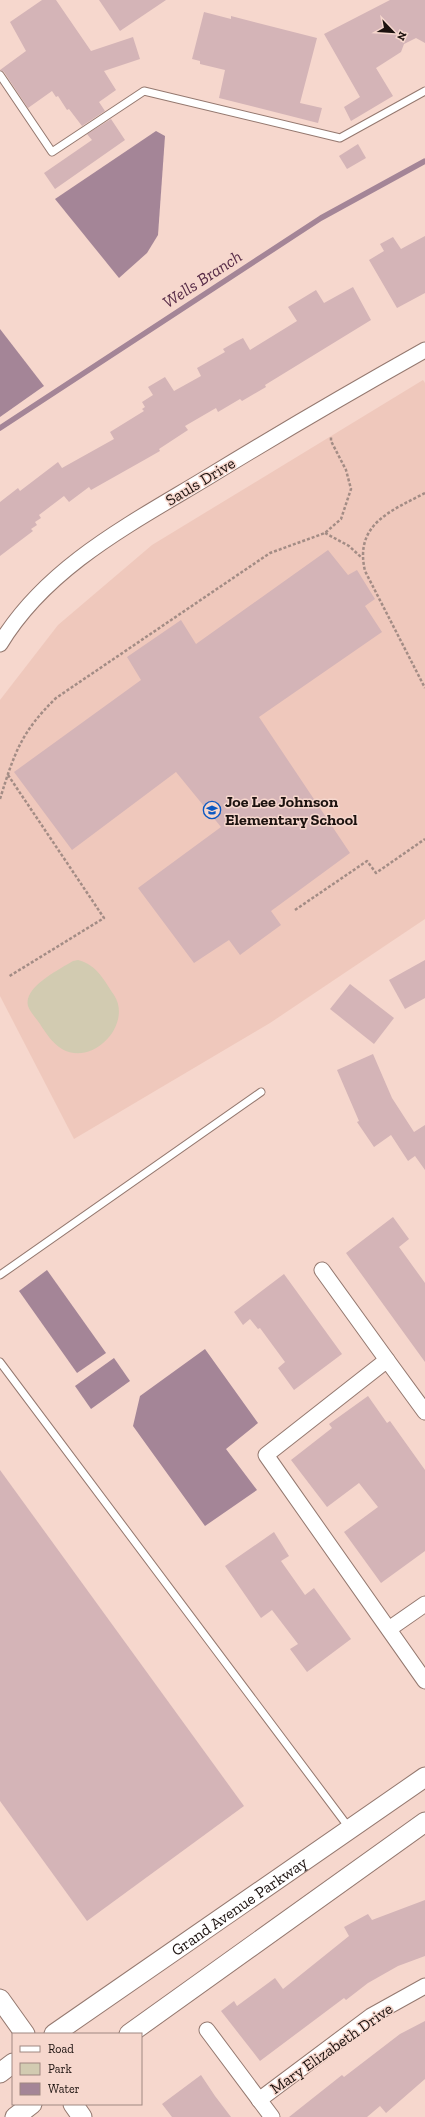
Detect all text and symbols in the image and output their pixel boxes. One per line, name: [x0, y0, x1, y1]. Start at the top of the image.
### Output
north arrow: [373, 12, 413, 52]
text: N: [394, 29, 409, 43]
water label: Wells Branch: [159, 246, 246, 312]
street label: Sauls Drive: [162, 453, 238, 510]
place label: Joe Lee Johnson Elementary School: [225, 792, 358, 829]
school or university icon: Joe Lee Johnson Elementary School: [202, 800, 222, 820]
street label: Grand Avenue Parkway: [168, 1852, 311, 1960]
street label: Mary Elizabeth Drive: [266, 1999, 396, 2098]
legend: [12, 2033, 142, 2105]
text: Road: [48, 2042, 74, 2056]
text: Park: [48, 2062, 73, 2076]
text: Water: [48, 2082, 80, 2096]

